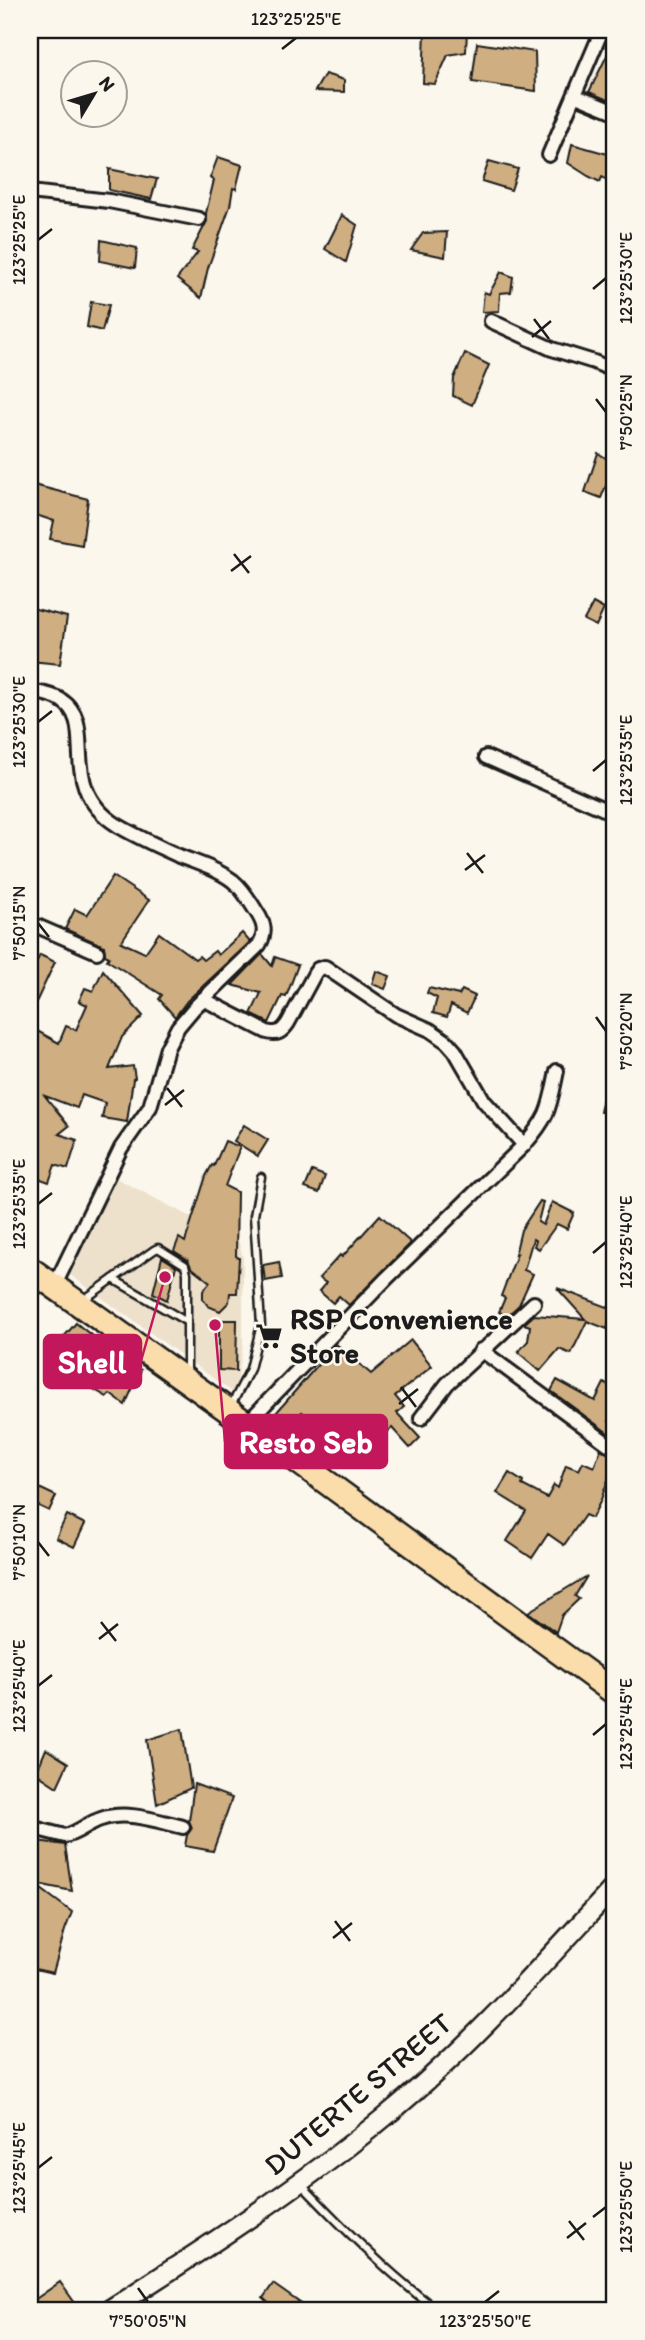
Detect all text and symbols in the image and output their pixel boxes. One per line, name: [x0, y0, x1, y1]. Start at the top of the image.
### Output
text: 123°25'25"E: [251, 8, 341, 30]
north arrow: [60, 60, 130, 130]
text: N: [94, 72, 120, 96]
text: 123°25'25"E: [8, 195, 30, 285]
text: 123°25'30"E: [615, 232, 637, 324]
text: 7°50'25"N: [615, 374, 637, 450]
text: 123°25'30"E: [8, 676, 30, 768]
text: 123°25'35"E: [615, 714, 637, 805]
text: 7°50'15"N: [8, 886, 30, 960]
text: 7°50'20"N: [615, 992, 637, 1070]
text: 123°25'35"E: [8, 1158, 30, 1249]
text: 123°25'40"E: [615, 1195, 637, 1289]
place label: RSP Convenience Store: [290, 1300, 513, 1371]
supermarket icon: RSP Convenience Store: [254, 1321, 284, 1351]
callout: Shell: [44, 1335, 141, 1388]
text: Shell: [58, 1343, 127, 1381]
callout: Resto Seb: [225, 1415, 387, 1468]
text: Resto Seb: [239, 1423, 373, 1461]
text: 7°50'10"N: [8, 1504, 30, 1580]
text: 123°25'40"E: [8, 1639, 30, 1733]
text: 123°25'45"E: [615, 1678, 637, 1770]
street label: DUTERTE STREET: [256, 2004, 459, 2183]
text: 123°25'45"E: [8, 2122, 30, 2214]
text: 123°25'50"E: [615, 2161, 637, 2253]
text: 7°50'05"N: [109, 2310, 187, 2332]
text: 123°25'50"E: [439, 2310, 531, 2332]

